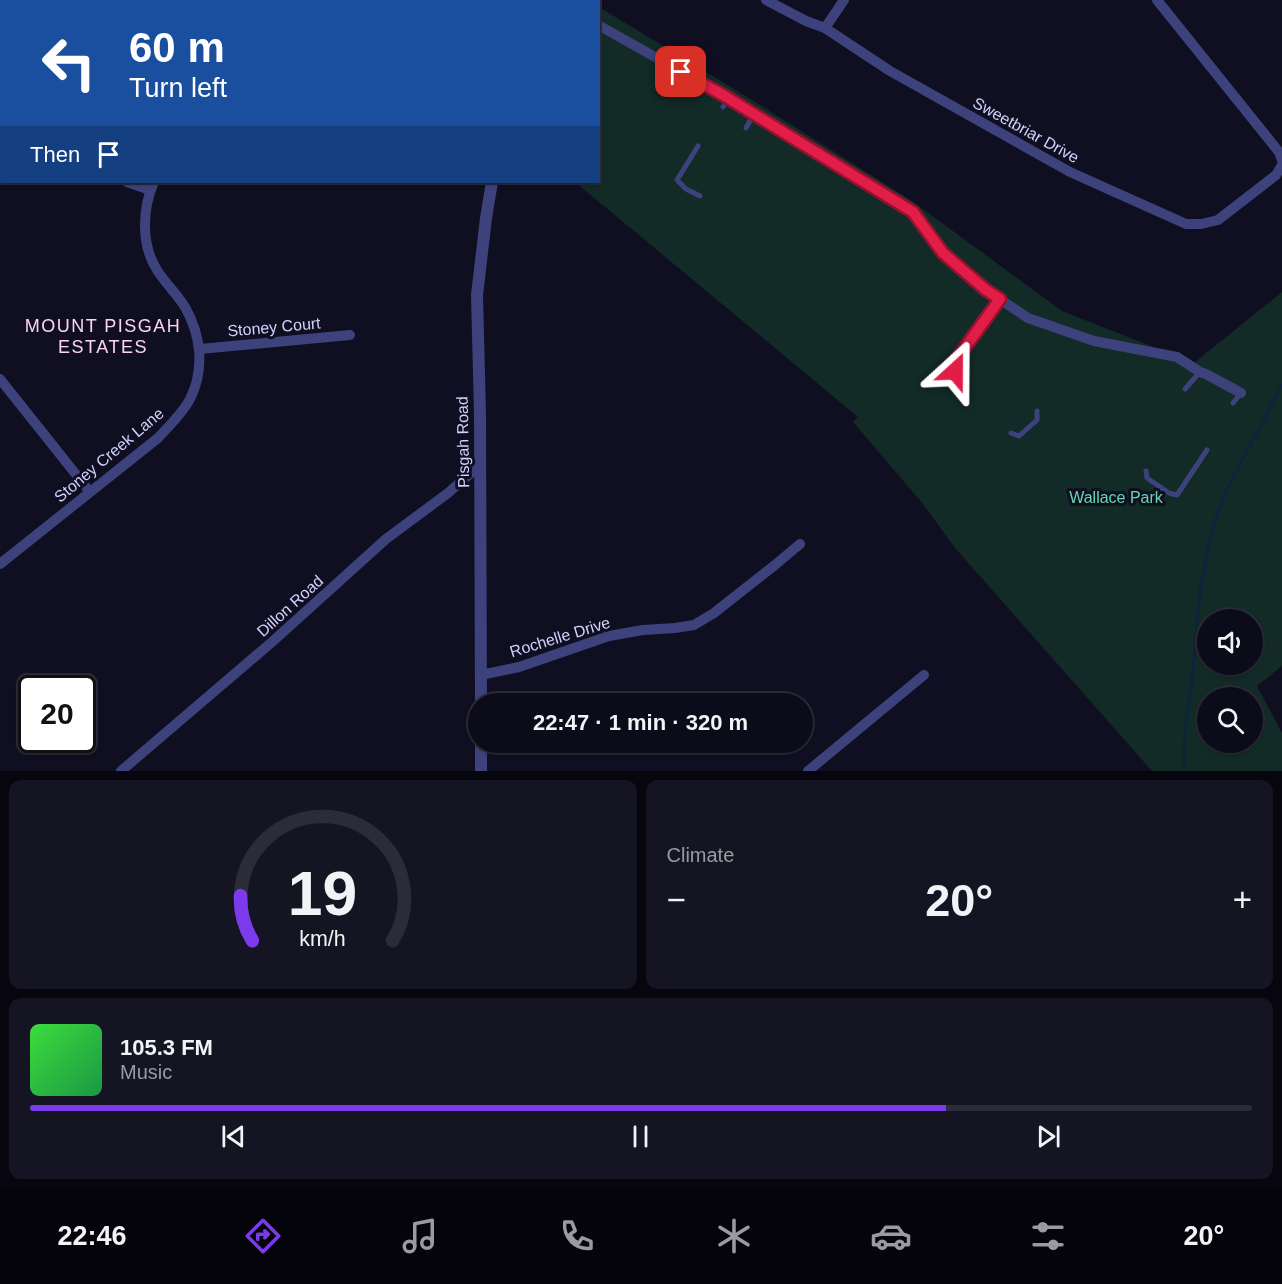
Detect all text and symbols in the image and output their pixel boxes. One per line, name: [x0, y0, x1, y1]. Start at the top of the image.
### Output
icon: left: [30, 24, 108, 102]
text: 60 m: [129, 24, 225, 71]
pin: [655, 46, 706, 97]
icon: arrive: [664, 55, 697, 88]
text: Turn left: [129, 73, 227, 103]
street label: Sweetbriar Drive: [970, 94, 1082, 166]
icon: arrive: [92, 138, 125, 171]
text: Then: [30, 142, 80, 167]
street label: Stoney Court: [227, 314, 322, 340]
district label: MOUNT PISGAH ESTATES: [25, 316, 181, 357]
position arrow: [923, 339, 987, 403]
street label: Pisgah Road: [454, 396, 472, 488]
street label: Stoney Creek Lane: [51, 404, 167, 506]
park label: Wallace Park: [1069, 489, 1164, 506]
street label: Dillon Road: [254, 572, 326, 640]
map controls: [1197, 609, 1263, 753]
button: sound: [1197, 609, 1263, 675]
street label: Rochelle Drive: [508, 614, 612, 660]
speed limit sign: 20: [18, 675, 96, 753]
button: search: [1197, 687, 1263, 753]
text: 22:47 · 1 min · 320 m: [533, 710, 748, 735]
text: Climate: [667, 844, 734, 866]
text: 19: [288, 859, 357, 928]
text: 20°: [925, 875, 993, 926]
text: −: [667, 881, 686, 918]
text: +: [1233, 881, 1252, 918]
text: km/h: [300, 928, 346, 952]
text: 105.3 FM: [120, 1035, 213, 1060]
text: Music: [120, 1061, 172, 1083]
icon: previous: [217, 1120, 250, 1153]
icon: pause: [624, 1120, 657, 1153]
icon: next: [1032, 1120, 1065, 1153]
icon: directions: [242, 1215, 284, 1257]
icon: music: [399, 1215, 441, 1257]
icon: phone: [556, 1215, 598, 1257]
icon: climate: [713, 1215, 755, 1257]
icon: car: [870, 1215, 912, 1257]
icon: filters: [1027, 1215, 1069, 1257]
text: 22:46: [58, 1221, 127, 1251]
text: 20°: [1184, 1221, 1224, 1251]

